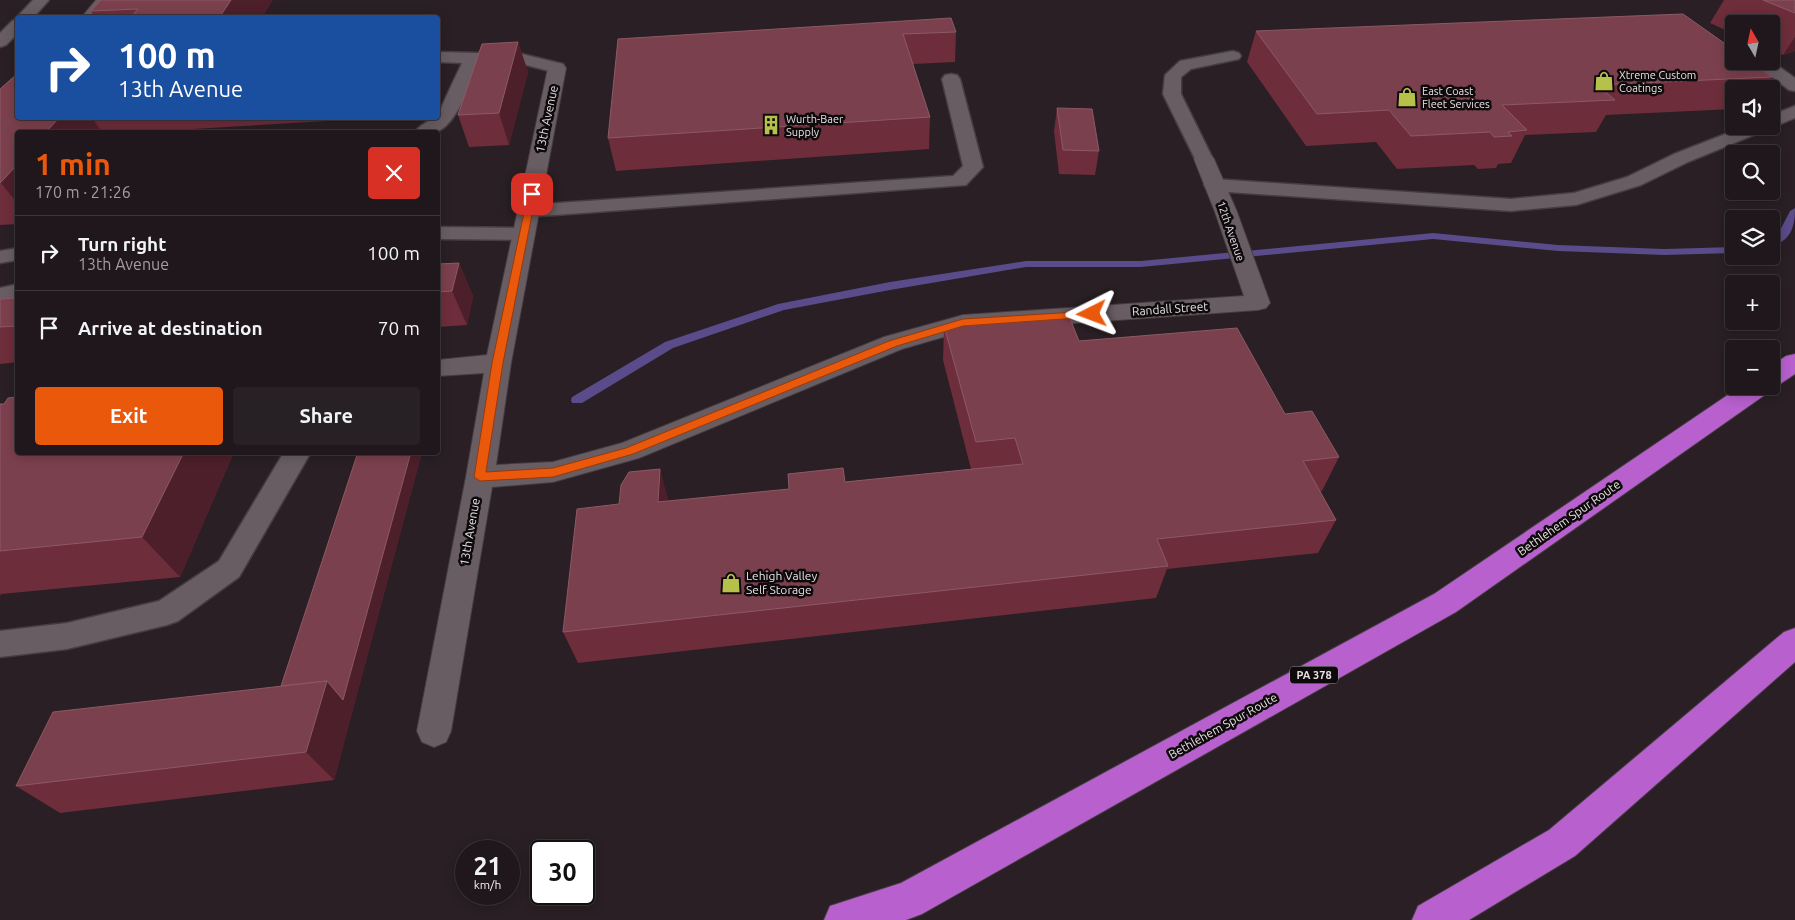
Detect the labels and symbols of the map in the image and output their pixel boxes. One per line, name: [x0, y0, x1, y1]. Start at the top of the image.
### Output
north arrow: [1725, 15, 1780, 70]
place label: Xtreme Custom Coatings: [1619, 69, 1696, 94]
shop icon: Xtreme Custom Coatings: [1593, 70, 1615, 92]
street label: 13th Avenue: [533, 84, 560, 154]
place label: East Coast Fleet Services: [1422, 85, 1490, 110]
shop icon: East Coast Fleet Services: [1396, 86, 1418, 108]
place label: Wurth-Baer Supply: [786, 113, 844, 138]
building icon: Wurth-Baer Supply: [760, 114, 782, 136]
pin: [511, 173, 553, 215]
street label: 12th Avenue: [1215, 199, 1247, 263]
position arrow: [1065, 287, 1117, 339]
street label: Randall Street: [1132, 299, 1209, 318]
street label: Bethlehem Spur Route: [1515, 477, 1623, 558]
street label: 13th Avenue: [457, 497, 482, 567]
place label: Lehigh Valley Self Storage: [746, 569, 817, 596]
shop icon: Lehigh Valley Self Storage: [720, 572, 742, 594]
road number: PA 378: [1290, 666, 1338, 684]
street label: Bethlehem Spur Route: [1166, 690, 1279, 761]
speed limit sign: 30: [530, 840, 595, 905]

